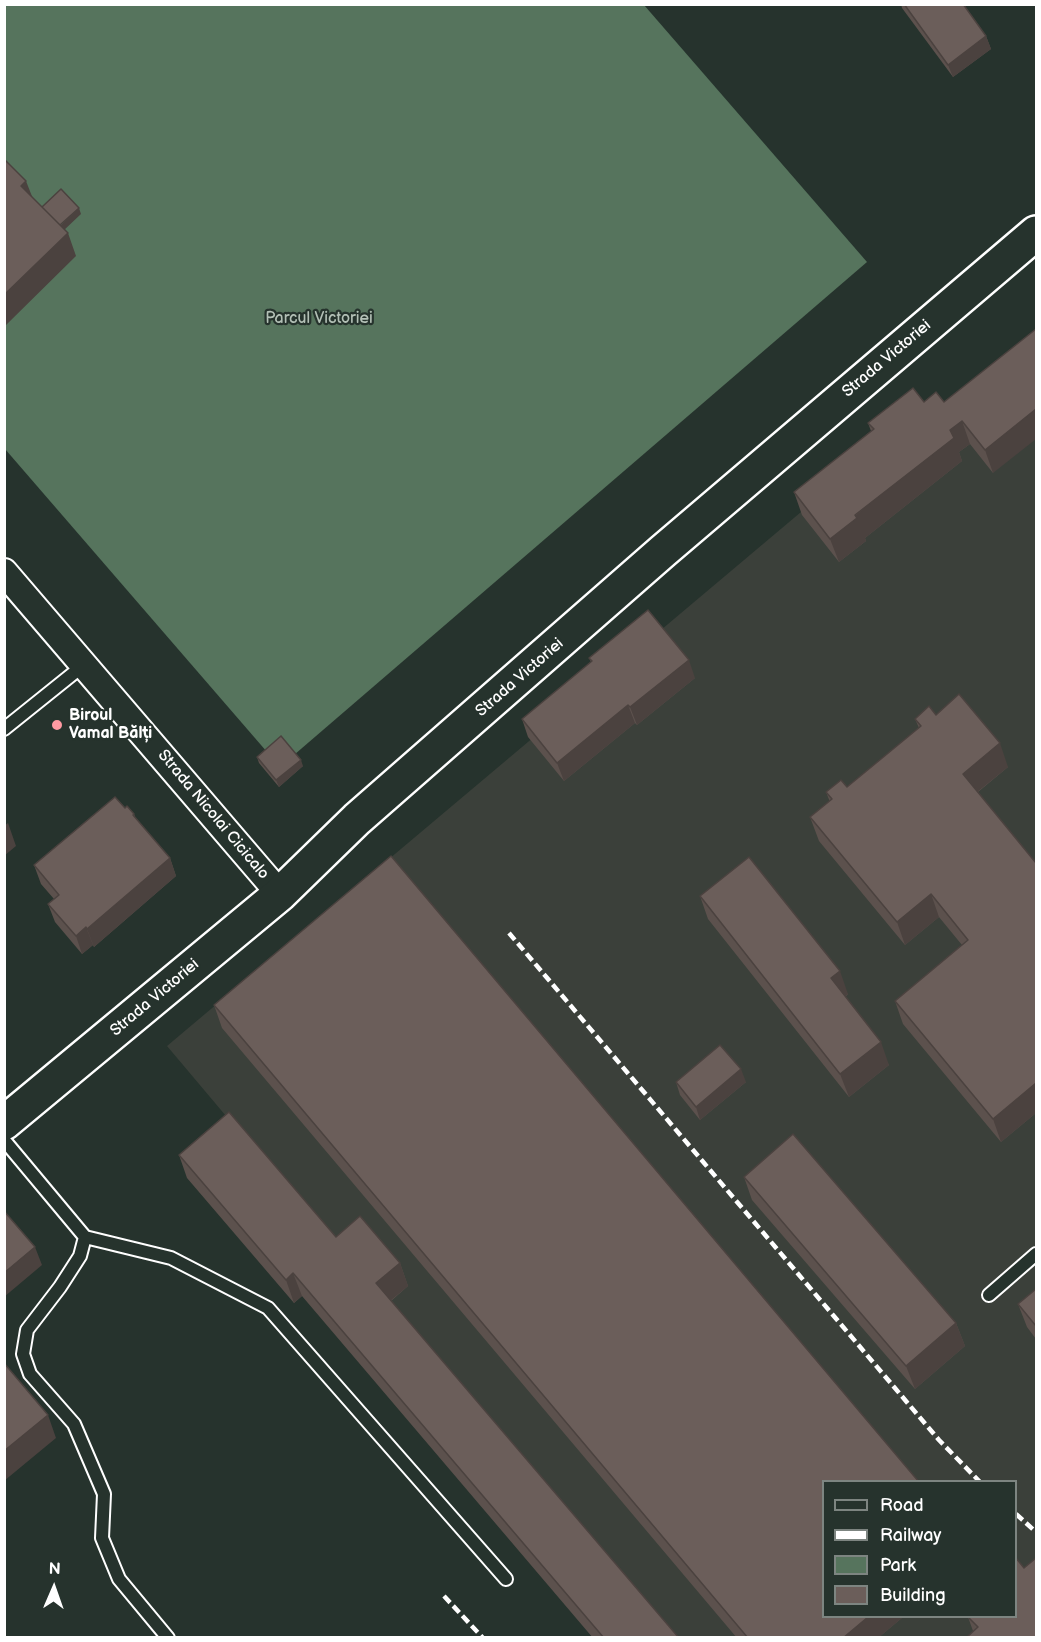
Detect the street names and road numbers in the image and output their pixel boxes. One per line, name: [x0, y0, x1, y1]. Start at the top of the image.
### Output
street label: Strada Victoriei: [839, 316, 935, 402]
street label: Strada Victoriei: [472, 635, 568, 721]
street label: Strada Nicolai Cicicalo: [153, 746, 273, 884]
street label: Strada Victoriei: [107, 955, 203, 1041]

